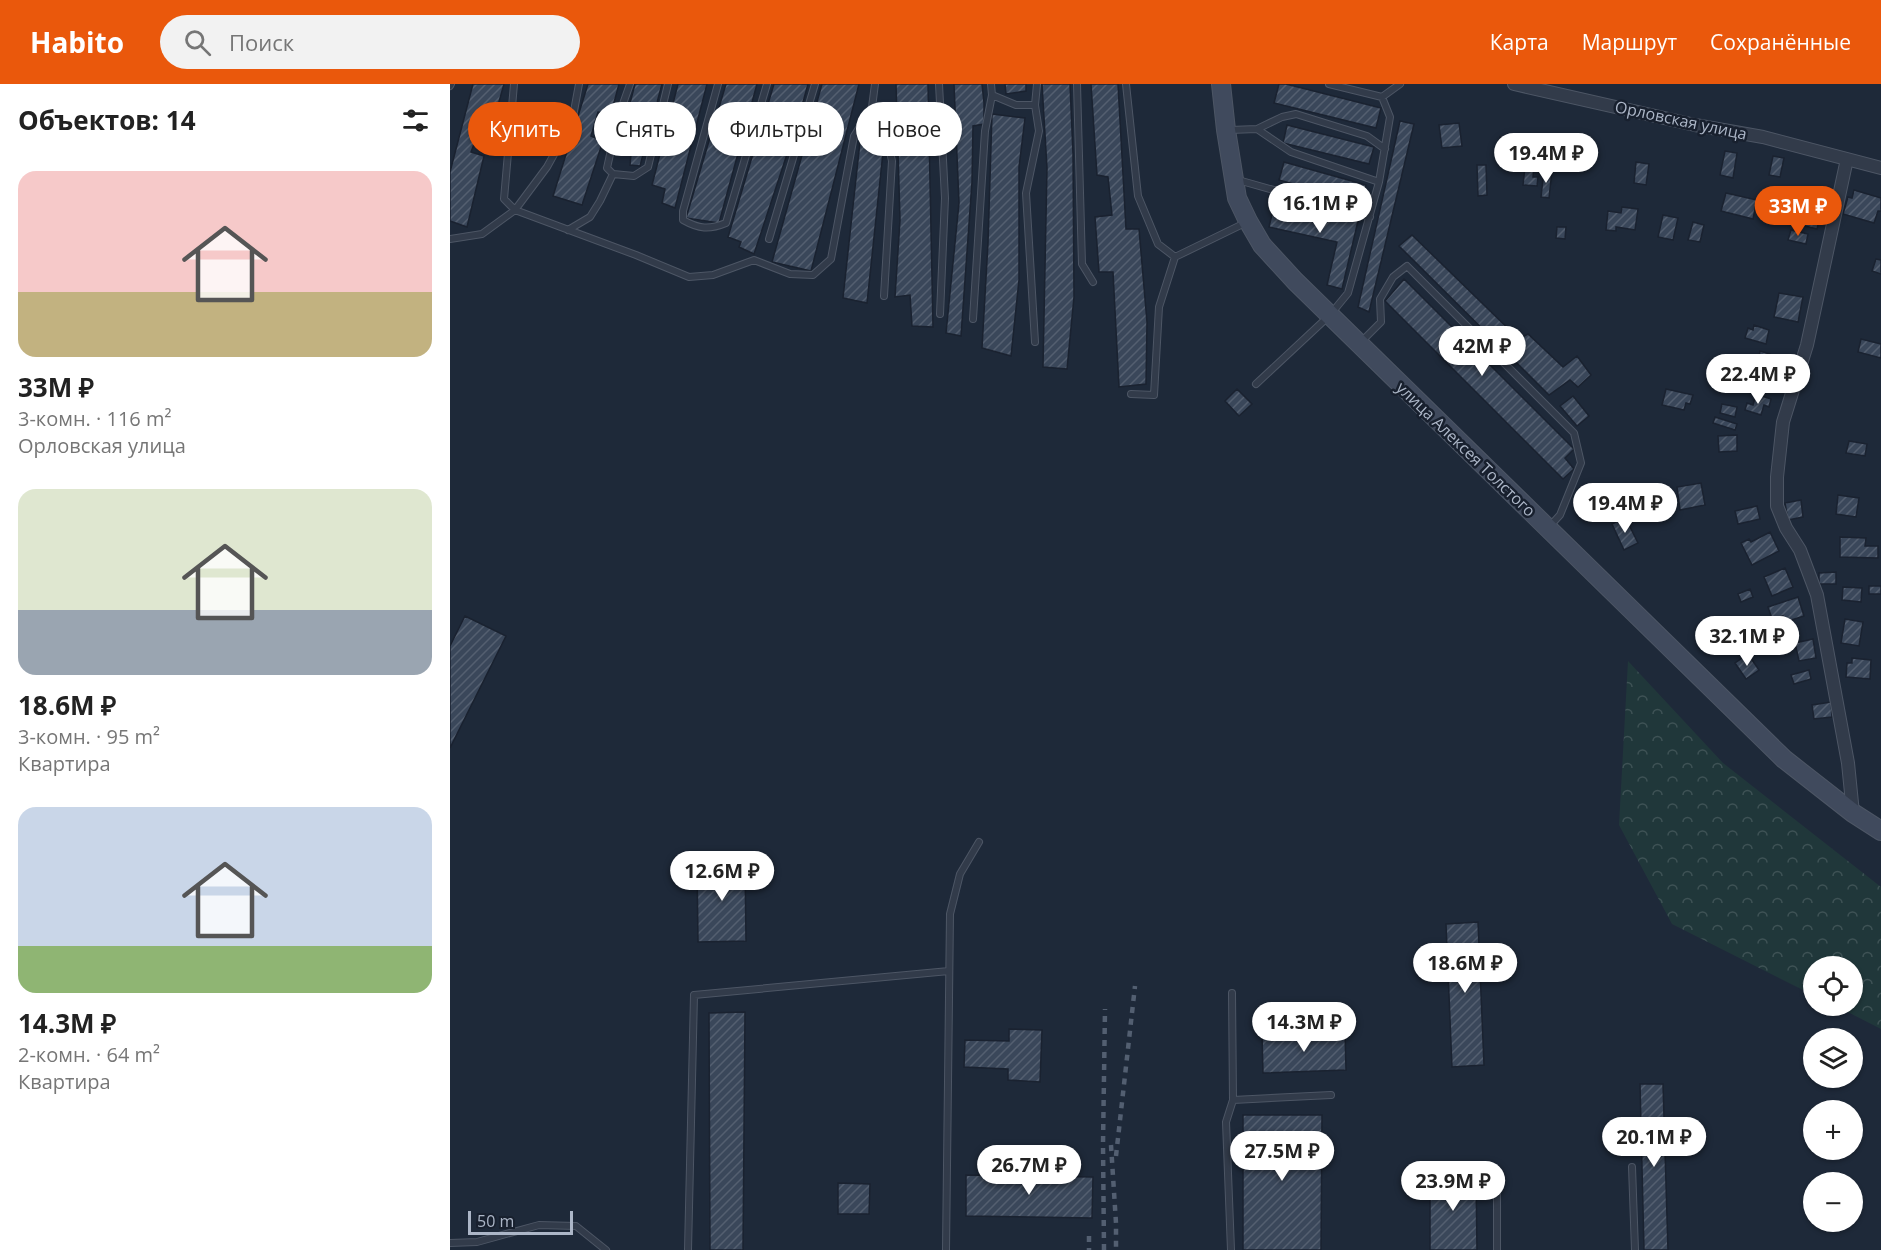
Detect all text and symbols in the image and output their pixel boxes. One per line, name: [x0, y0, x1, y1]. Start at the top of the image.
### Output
search box: [160, 15, 580, 69]
text: Habito: [30, 23, 124, 61]
icon: search: [181, 26, 214, 59]
text: Поиск: [229, 27, 294, 57]
text: Карта: [1490, 28, 1549, 56]
text: Маршрут: [1582, 28, 1677, 56]
text: Сохранённые: [1710, 28, 1851, 56]
street label: Орловская улица: [1613, 95, 1749, 145]
text: Объектов: 14: [18, 102, 196, 138]
chip: Купить: [468, 102, 582, 156]
chip: Снять: [594, 102, 696, 156]
chip: Фильтры: [708, 102, 844, 156]
chip: Новое: [856, 102, 962, 156]
icon: filters: [399, 104, 432, 137]
pin: 19.4M ₽: [1491, 133, 1601, 184]
text: 19.4M ₽: [1508, 139, 1584, 166]
pin: 16.1M ₽: [1265, 183, 1375, 234]
pin: 33M ₽: [1756, 186, 1840, 237]
text: 16.1M ₽: [1282, 189, 1358, 216]
text: 33M ₽: [1769, 192, 1827, 219]
icon: home: [171, 210, 279, 318]
pin: 42M ₽: [1440, 326, 1524, 377]
text: 42M ₽: [1453, 332, 1511, 359]
pin: 22.4M ₽: [1703, 354, 1813, 405]
text: 22.4M ₽: [1720, 360, 1796, 387]
text: 33M ₽: [18, 369, 94, 405]
street label: улица Алексея Толстого: [1392, 377, 1540, 521]
text: 3-комн. · 116 m²: [18, 405, 171, 432]
text: Орловская улица: [18, 432, 186, 459]
pin: 19.4M ₽: [1570, 483, 1680, 534]
text: 19.4M ₽: [1587, 489, 1663, 516]
icon: home: [171, 528, 279, 636]
pin: 32.1M ₽: [1692, 616, 1802, 667]
text: 32.1M ₽: [1709, 622, 1785, 649]
text: 18.6M ₽: [18, 687, 116, 723]
text: 3-комн. · 95 m²: [18, 723, 160, 750]
text: Квартира: [18, 750, 111, 777]
icon: home: [171, 846, 279, 954]
pin: 12.6M ₽: [667, 851, 777, 902]
text: 12.6M ₽: [684, 857, 760, 884]
pin: 18.6M ₽: [1410, 943, 1520, 994]
text: 18.6M ₽: [1427, 949, 1503, 976]
map controls: [1803, 956, 1863, 1232]
button: locate: [1803, 956, 1863, 1016]
pin: 14.3M ₽: [1249, 1002, 1359, 1053]
text: 14.3M ₽: [18, 1005, 116, 1041]
text: 14.3M ₽: [1266, 1008, 1342, 1035]
button: layers: [1803, 1028, 1863, 1088]
text: 2-комн. · 64 m²: [18, 1041, 160, 1068]
text: Квартира: [18, 1068, 111, 1095]
button: +: [1803, 1100, 1863, 1160]
pin: 20.1M ₽: [1599, 1117, 1709, 1168]
text: 20.1M ₽: [1616, 1123, 1692, 1150]
pin: 27.5M ₽: [1227, 1131, 1337, 1182]
text: 27.5M ₽: [1244, 1137, 1320, 1164]
pin: 26.7M ₽: [974, 1145, 1084, 1196]
text: 26.7M ₽: [991, 1151, 1067, 1178]
pin: 23.9M ₽: [1398, 1161, 1508, 1212]
text: 23.9M ₽: [1415, 1167, 1491, 1194]
button: −: [1803, 1172, 1863, 1232]
scale bar: [468, 1208, 573, 1236]
text: 50 m: [477, 1210, 514, 1232]

